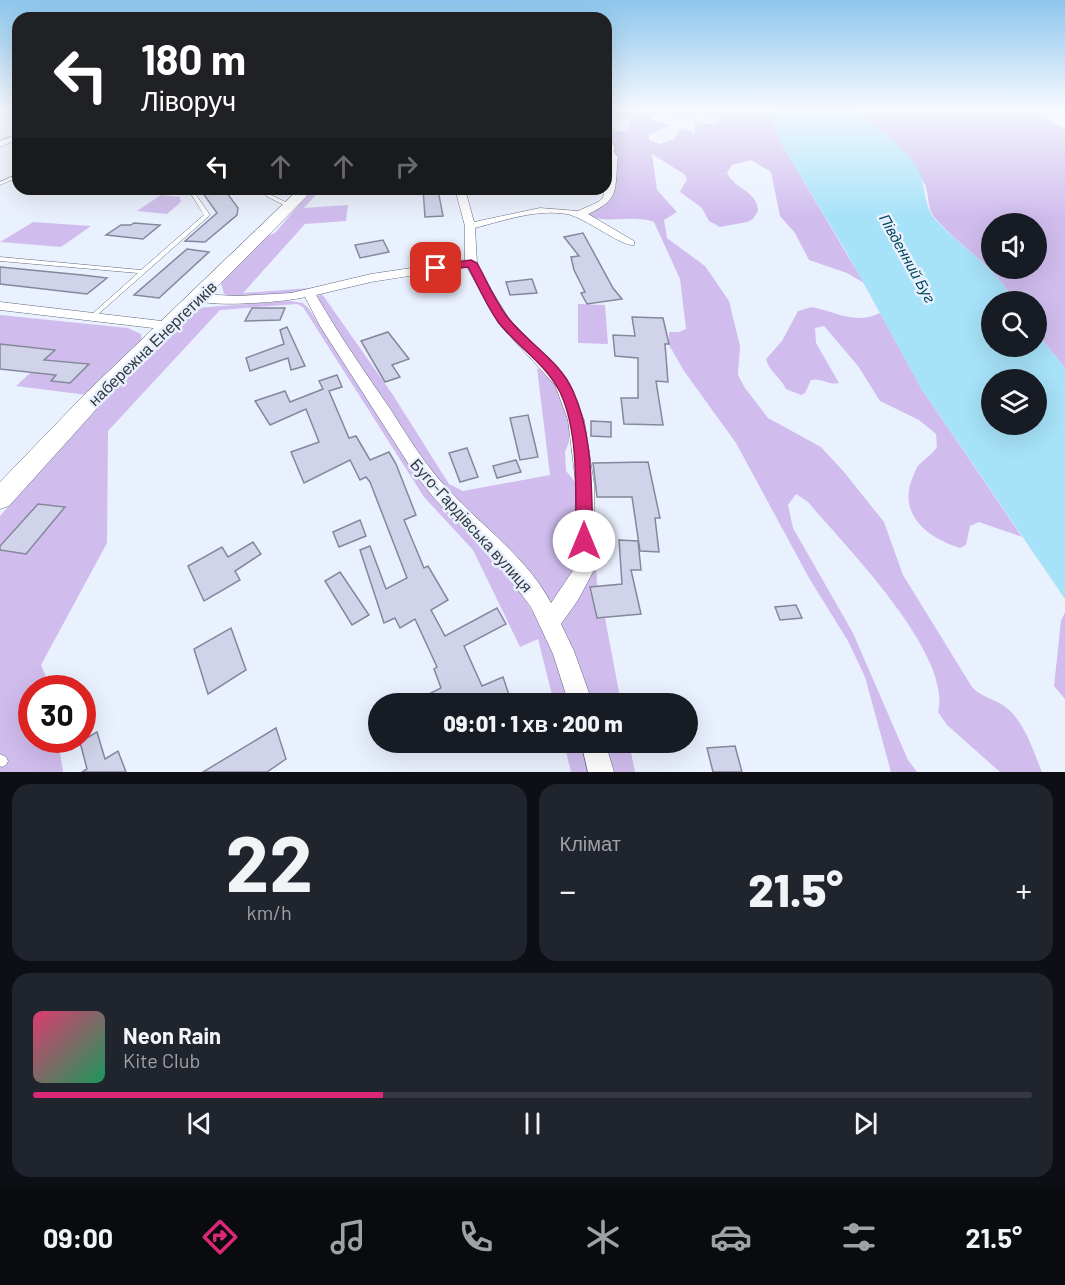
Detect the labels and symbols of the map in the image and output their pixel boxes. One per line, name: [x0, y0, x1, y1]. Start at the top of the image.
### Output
water label: Південний Буг: [876, 210, 940, 306]
pin: [410, 242, 461, 293]
street label: набережна Енергетиків: [84, 277, 220, 409]
street label: Буго-Гардівська вулиця: [407, 454, 537, 596]
position arrow: [552, 509, 616, 573]
speed limit sign: 30: [18, 675, 96, 753]

